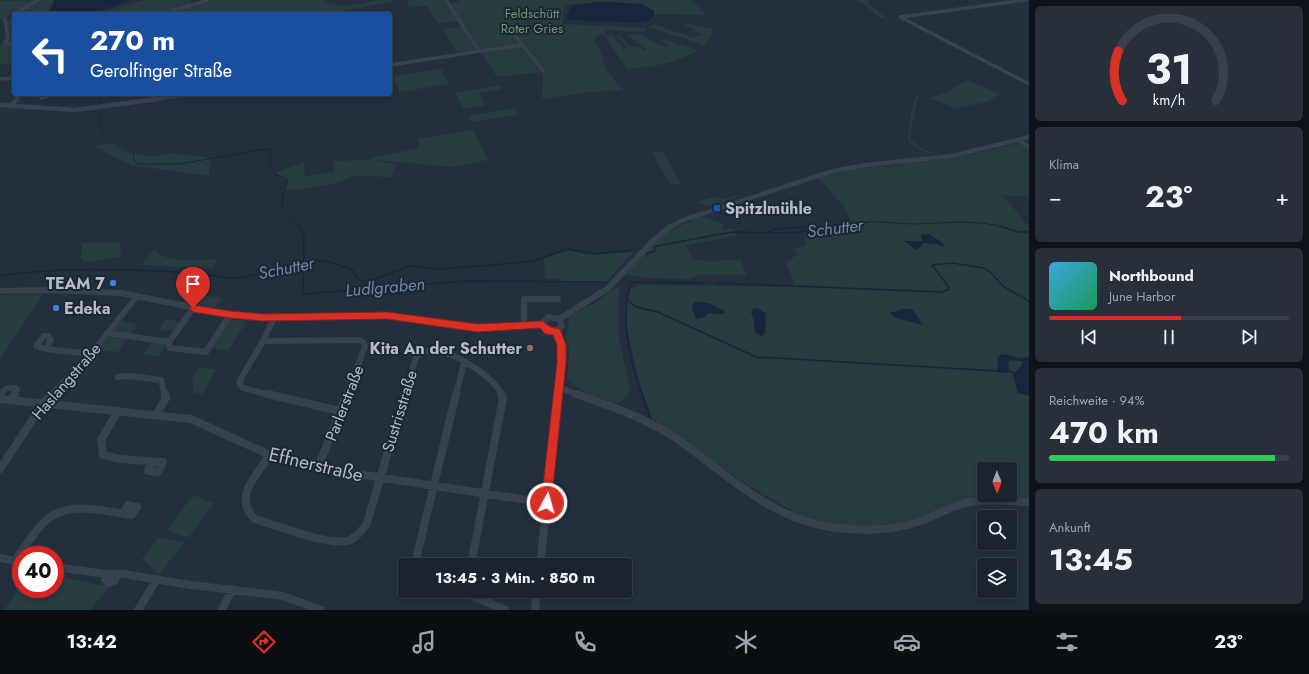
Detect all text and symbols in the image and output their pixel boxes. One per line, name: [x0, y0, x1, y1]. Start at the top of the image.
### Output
park label: Feldschütt Roter Gries: [501, 4, 563, 38]
text: 270 m: [90, 20, 175, 61]
icon: left: [24, 28, 76, 80]
text: 31: [1145, 39, 1193, 100]
text: Gerolfinger Straße: [90, 58, 232, 84]
text: km/h: [1153, 90, 1185, 110]
text: Klima: [1049, 155, 1079, 174]
text: 23°: [1145, 175, 1192, 218]
text: −: [1049, 181, 1062, 213]
text: +: [1275, 181, 1289, 213]
place label: Spitzlmühle: [725, 197, 812, 220]
marker: Spitzlmühle: [712, 203, 722, 213]
water label: Schutter: [806, 212, 866, 243]
water label: Schutter: [256, 251, 317, 285]
text: Northbound: [1109, 265, 1194, 287]
pin: [176, 267, 210, 308]
place label: TEAM 7: [46, 272, 105, 295]
water label: Ludlgraben: [344, 272, 426, 302]
icon: arrive: [182, 273, 204, 295]
marker: TEAM 7: [108, 278, 118, 288]
text: June Harbor: [1109, 287, 1175, 306]
place label: Edeka: [64, 297, 111, 320]
marker: Edeka: [51, 303, 61, 313]
icon: previous: [1078, 326, 1100, 348]
icon: pause: [1158, 326, 1180, 348]
icon: next: [1238, 326, 1260, 348]
place label: Kita An der Schutter: [370, 337, 522, 360]
street label: Haslangstraße: [26, 338, 106, 425]
marker: Kita An der Schutter: [525, 343, 535, 353]
street label: Parlerstraße: [319, 362, 369, 444]
street label: Sustrisstraße: [376, 367, 423, 455]
text: Reichweite · 94%: [1049, 391, 1144, 410]
text: 470 km: [1049, 411, 1159, 454]
street label: Effnerstraße: [266, 441, 366, 488]
north arrow: [977, 462, 1017, 502]
map controls: [977, 462, 1017, 598]
position arrow: [526, 482, 568, 524]
button: search: [977, 510, 1017, 550]
text: Ankunft: [1049, 518, 1090, 537]
text: 13:45: [1049, 538, 1133, 581]
speed limit sign: 40: [12, 546, 64, 598]
button: layers: [977, 558, 1017, 598]
text: 13:45 · 3 Min. · 850 m: [435, 567, 595, 589]
icon: directions: [250, 628, 278, 656]
icon: music: [410, 628, 438, 656]
icon: phone: [571, 628, 599, 656]
icon: climate: [732, 628, 760, 656]
icon: car: [893, 628, 921, 656]
icon: filters: [1053, 628, 1081, 656]
text: 13:42: [66, 629, 117, 655]
text: 23°: [1214, 629, 1243, 655]

